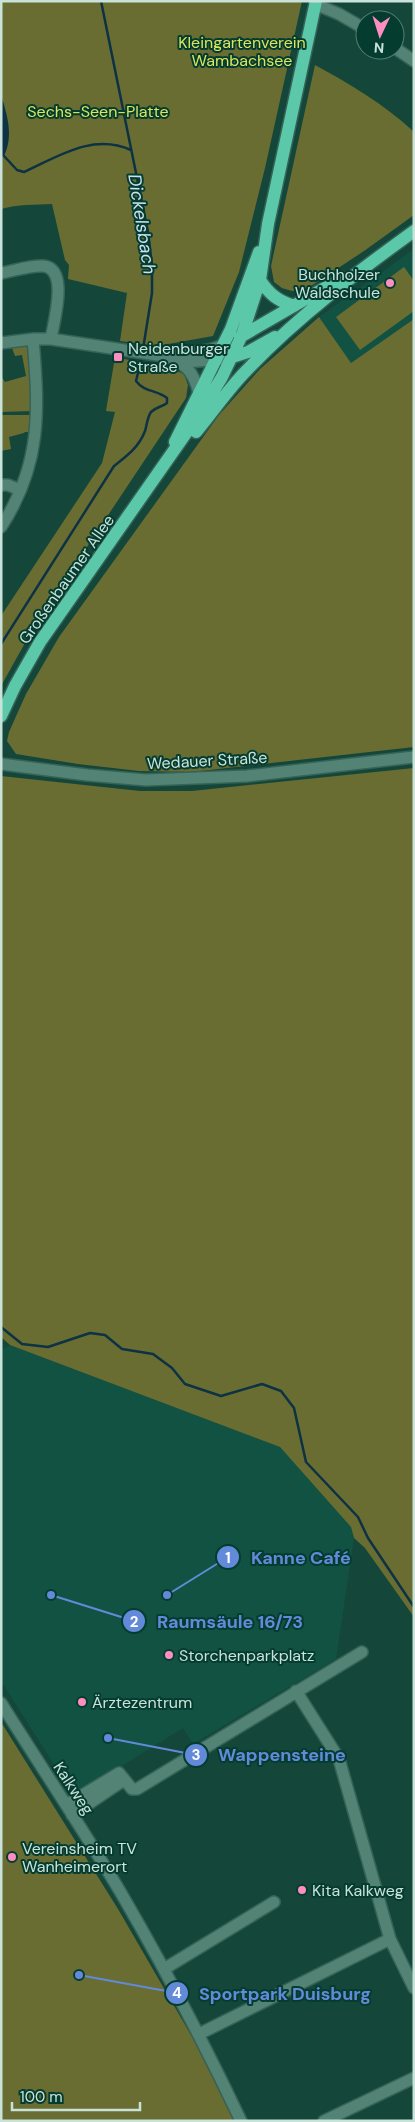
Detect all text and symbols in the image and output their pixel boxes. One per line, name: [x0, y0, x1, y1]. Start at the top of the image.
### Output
north arrow: [355, 10, 405, 60]
park label: Kleingartenverein Wambachsee: [178, 32, 306, 71]
text: N: [373, 39, 385, 57]
park label: Sechs-Seen-Platte: [27, 101, 169, 122]
water label: Dickelsbach: [122, 172, 162, 276]
place label: Buchholzer Waldschule: [295, 264, 380, 303]
marker: Buchholzer Waldschule: [384, 277, 396, 289]
place label: Neidenburger Straße: [128, 338, 229, 377]
marker: Neidenburger Straße: [112, 351, 124, 363]
street label: Großenbaumer Allee: [14, 511, 119, 648]
street label: Wedauer Straße: [146, 747, 268, 774]
callout: Kanne Café: [216, 1541, 361, 1574]
text: Kanne Café: [251, 1546, 351, 1570]
text: 1: [225, 1548, 231, 1568]
callout: Raumsäule 16/73: [122, 1605, 313, 1638]
text: Raumsäule 16/73: [157, 1610, 303, 1634]
text: 2: [130, 1612, 139, 1632]
place label: Storchenparkplatz: [179, 1645, 314, 1666]
marker: Storchenparkplatz: [163, 1649, 175, 1661]
place label: Ärztezentrum: [92, 1692, 192, 1713]
marker: Ärztezentrum: [76, 1696, 88, 1708]
callout: Wappensteine: [183, 1738, 356, 1771]
text: Wappensteine: [218, 1743, 346, 1767]
text: 3: [191, 1745, 201, 1765]
street label: Kalkweg: [49, 1758, 99, 1819]
place label: Vereinsheim TV Wanheimerort: [22, 1838, 137, 1877]
marker: Vereinsheim TV Wanheimerort: [6, 1851, 18, 1863]
place label: Kita Kalkweg: [312, 1880, 404, 1901]
marker: Kita Kalkweg: [296, 1884, 308, 1896]
callout: Sportpark Duisburg: [164, 1977, 382, 2010]
text: Sportpark Duisburg: [199, 1982, 371, 2006]
text: 4: [172, 1983, 182, 2003]
scale bar: [12, 2080, 140, 2112]
text: 100 m: [20, 2087, 63, 2107]

